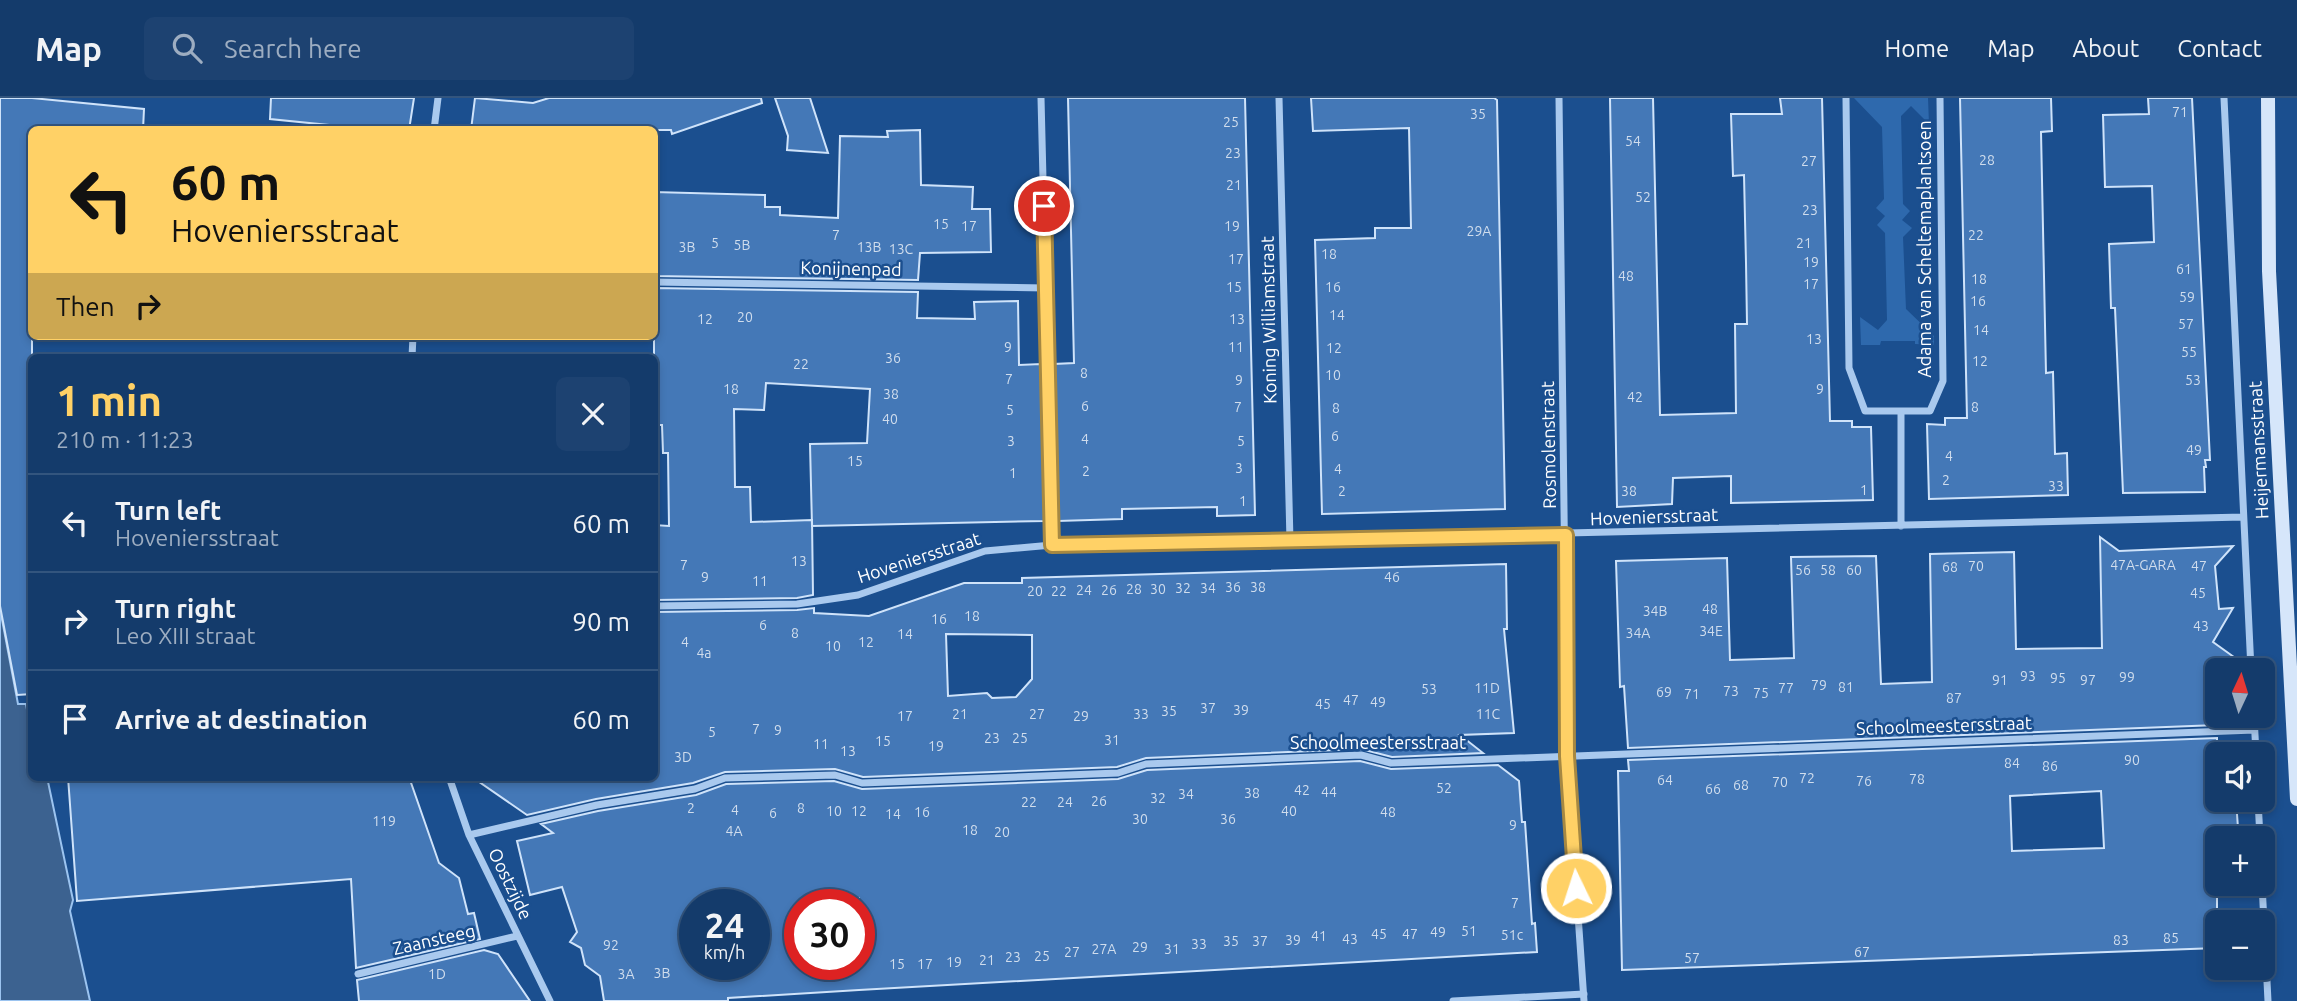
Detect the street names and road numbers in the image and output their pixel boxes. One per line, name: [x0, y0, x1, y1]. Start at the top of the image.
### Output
street label: Adama van Scheltemaplantsoen: [1914, 120, 1934, 378]
street label: Koning Williamstraat: [1257, 236, 1279, 404]
street label: Konijnenpad: [800, 257, 902, 279]
street label: Rosmolenstraat: [1537, 381, 1559, 509]
street label: Heijermansstraat: [2244, 381, 2272, 520]
street label: Hoveniersstraat: [1590, 504, 1718, 528]
street label: Hoveniersstraat: [855, 528, 983, 586]
street label: Schoolmeestersstraat: [1856, 712, 2032, 738]
street label: Schoolmeestersstraat: [1290, 732, 1466, 752]
street label: Oostzijde: [485, 845, 537, 922]
street label: Zaansteeg: [391, 920, 477, 958]

